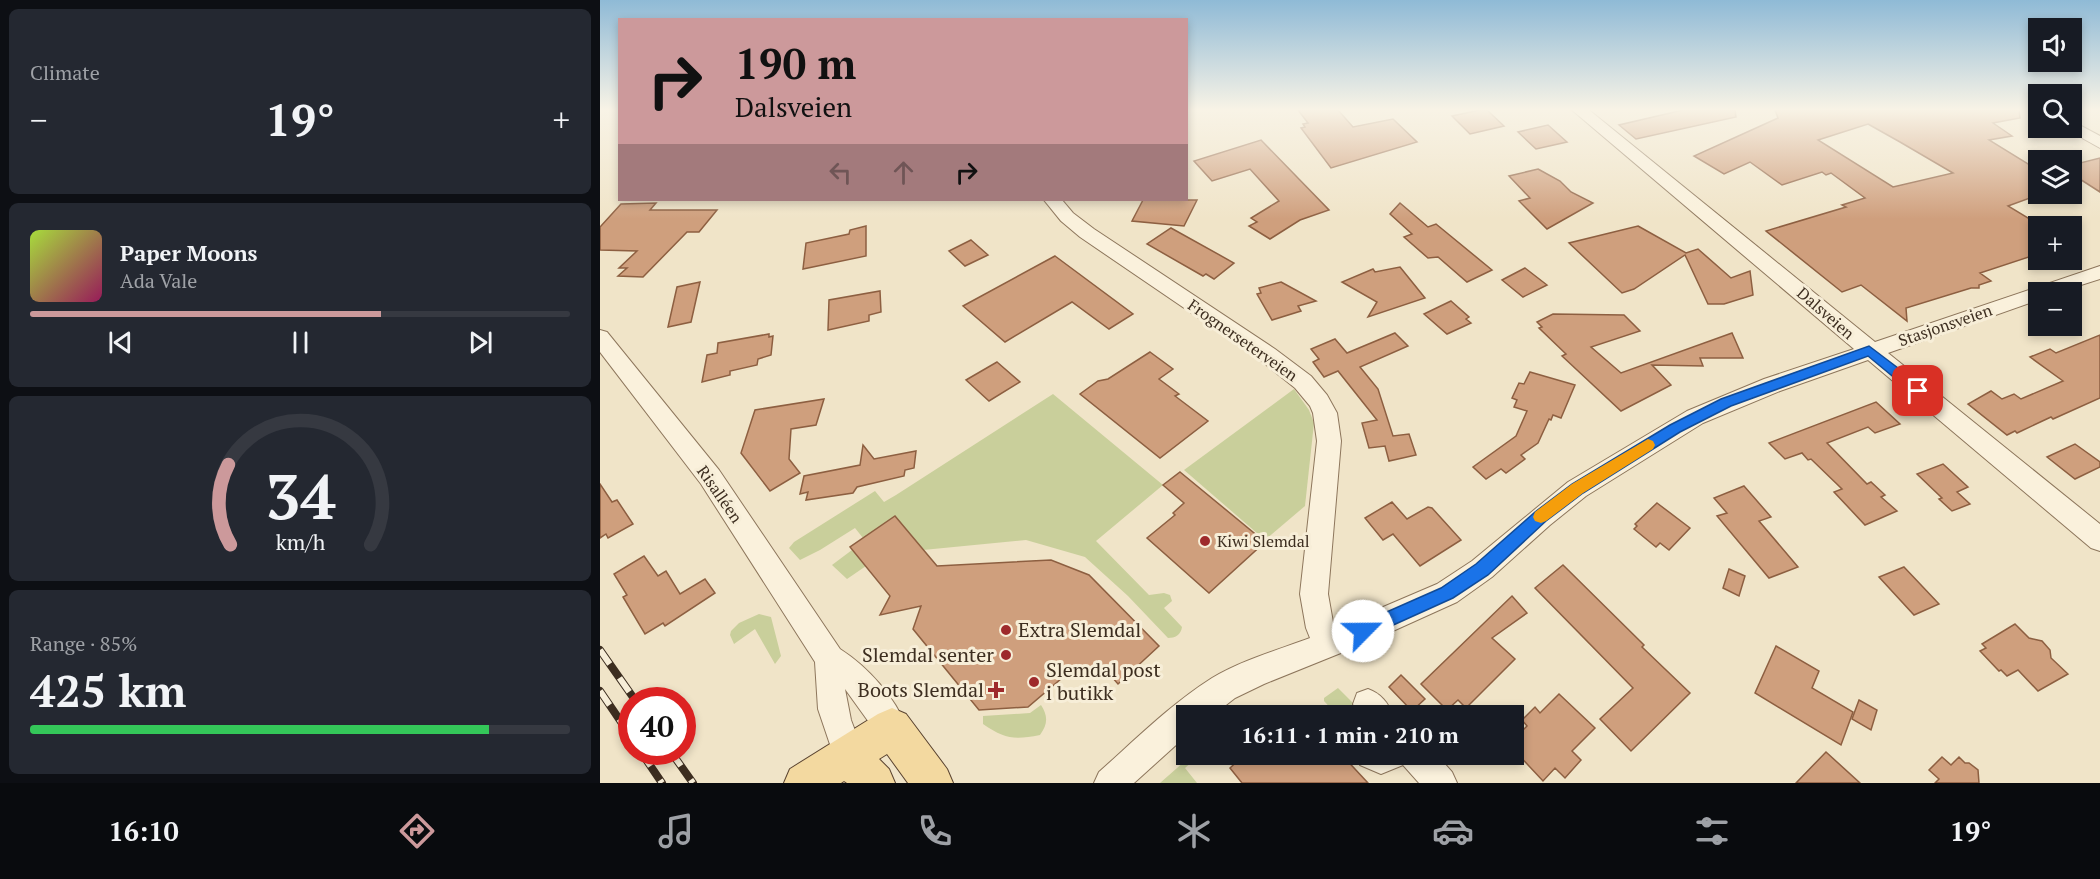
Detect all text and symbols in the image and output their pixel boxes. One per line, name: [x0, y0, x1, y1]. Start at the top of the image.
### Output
map controls: [2028, 18, 2082, 336]
button: sound: [2028, 18, 2082, 72]
text: 190 m: [735, 35, 856, 91]
icon: right: [636, 42, 714, 120]
text: Climate: [30, 59, 100, 86]
button: search: [2028, 84, 2082, 138]
text: 19°: [265, 89, 335, 149]
text: Dalsveien: [735, 89, 852, 125]
text: −: [30, 98, 48, 141]
text: +: [552, 98, 570, 141]
button: layers: [2028, 150, 2082, 204]
icon: left: [824, 156, 857, 189]
icon: ahead: [887, 156, 920, 189]
icon: right: [950, 156, 983, 189]
button: +: [2028, 216, 2082, 270]
text: Paper Moons: [120, 238, 258, 267]
text: Ada Vale: [120, 267, 197, 294]
street label: Dalsveien: [1793, 282, 1860, 344]
button: −: [2028, 282, 2082, 336]
street label: Frognerseterveien: [1184, 294, 1303, 386]
street label: Stasjonsveien: [1895, 299, 1995, 351]
icon: previous: [104, 326, 137, 359]
icon: pause: [284, 326, 317, 359]
icon: next: [464, 326, 497, 359]
pin: [1892, 365, 1943, 416]
icon: arrive: [1901, 374, 1934, 407]
text: 34: [265, 454, 335, 537]
street label: Risalléen: [692, 461, 748, 527]
text: km/h: [275, 529, 325, 557]
place label: Kiwi Slemdal: [1217, 530, 1310, 552]
marker: Kiwi Slemdal: [1198, 534, 1212, 548]
position arrow: [1331, 599, 1395, 663]
place label: Extra Slemdal: [1018, 616, 1141, 643]
marker: Extra Slemdal: [999, 623, 1013, 637]
text: Range · 85%: [30, 630, 137, 657]
place label: Slemdal senter: [862, 641, 994, 668]
marker: Slemdal senter: [999, 648, 1013, 662]
place label: Slemdal post i butikk: [1046, 656, 1161, 706]
text: 425 km: [30, 660, 186, 720]
marker: Slemdal post i butikk: [1027, 675, 1041, 689]
place label: Boots Slemdal: [858, 676, 984, 703]
marker: Boots Slemdal: [989, 683, 1003, 697]
speed limit sign: 40: [618, 687, 696, 765]
text: 16:11 · 1 min · 210 m: [1241, 720, 1459, 749]
icon: directions: [396, 810, 438, 852]
icon: music: [655, 810, 697, 852]
icon: phone: [914, 810, 956, 852]
icon: climate: [1173, 810, 1215, 852]
icon: car: [1432, 810, 1474, 852]
icon: filters: [1691, 810, 1733, 852]
text: 16:10: [109, 813, 179, 849]
text: 19°: [1950, 813, 1991, 849]

